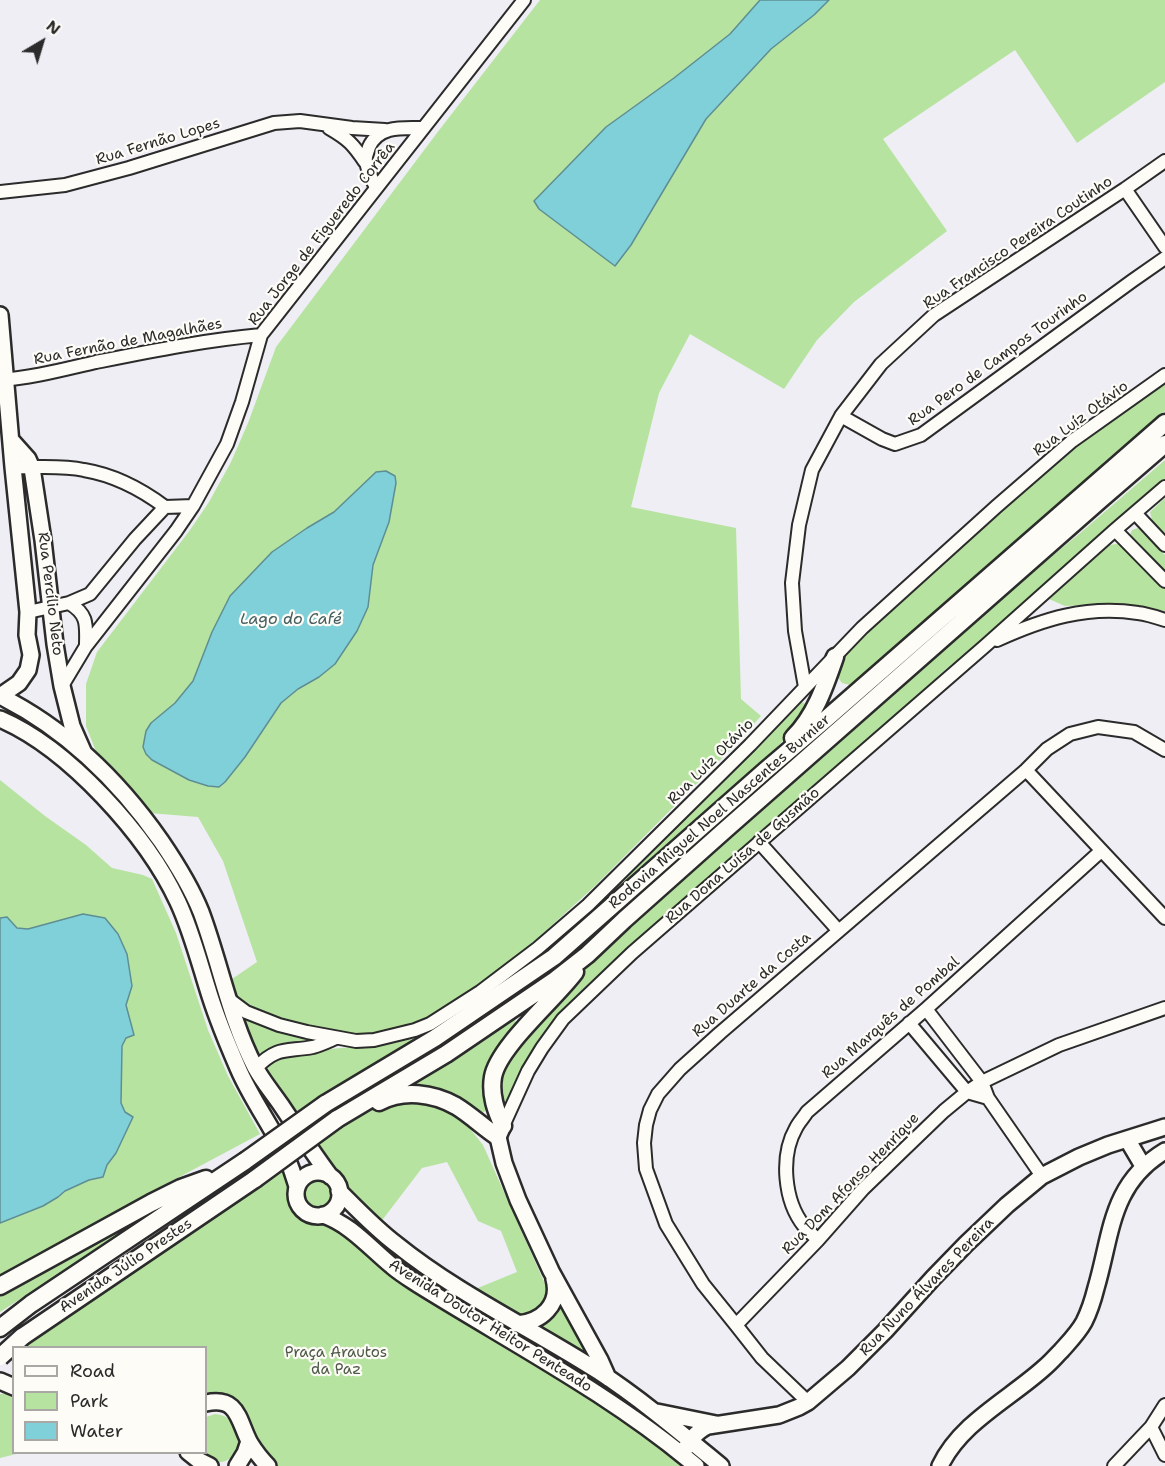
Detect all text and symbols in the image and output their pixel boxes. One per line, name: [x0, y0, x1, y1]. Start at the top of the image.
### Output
north arrow: [12, 12, 72, 72]
text: N: [42, 15, 65, 40]
street label: Rua Fernão Lopes: [94, 115, 222, 169]
street label: Rua Jorge de Figueredo Corrêa: [245, 139, 399, 329]
street label: Rua Francisco Pereira Coutinho: [920, 173, 1116, 313]
street label: Rua Pero de Campos Tourinho: [905, 288, 1091, 430]
street label: Rua Fernão de Magalhães: [32, 315, 224, 369]
street label: Rua Luíz Otávio: [1030, 378, 1132, 460]
street label: Rua Percílio Neto: [33, 531, 67, 657]
water label: Lago do Café: [240, 610, 342, 630]
street label: Rodovia Miguel Noel Nascentes Burnier: [606, 711, 834, 913]
street label: Rua Luíz Otávio: [664, 715, 758, 809]
street label: Rua Dona Luísa de Gusmão: [662, 784, 824, 928]
street label: Rua Duarte da Costa: [689, 929, 815, 1041]
street label: Rua Marquês de Pombal: [818, 953, 964, 1083]
street label: Rua Dom Afonso Henrique: [779, 1110, 923, 1258]
street label: Rua Nuno Álvares Pereira: [856, 1214, 998, 1360]
street label: Avenida Júlio Prestes: [56, 1215, 196, 1317]
street label: Avenida Doutor Heitor Penteado: [385, 1256, 595, 1396]
park label: Praça Arautos da Paz: [285, 1344, 387, 1379]
legend: [12, 1346, 207, 1454]
text: Road: [70, 1359, 115, 1383]
text: Park: [70, 1389, 109, 1413]
text: Water: [70, 1419, 123, 1443]

